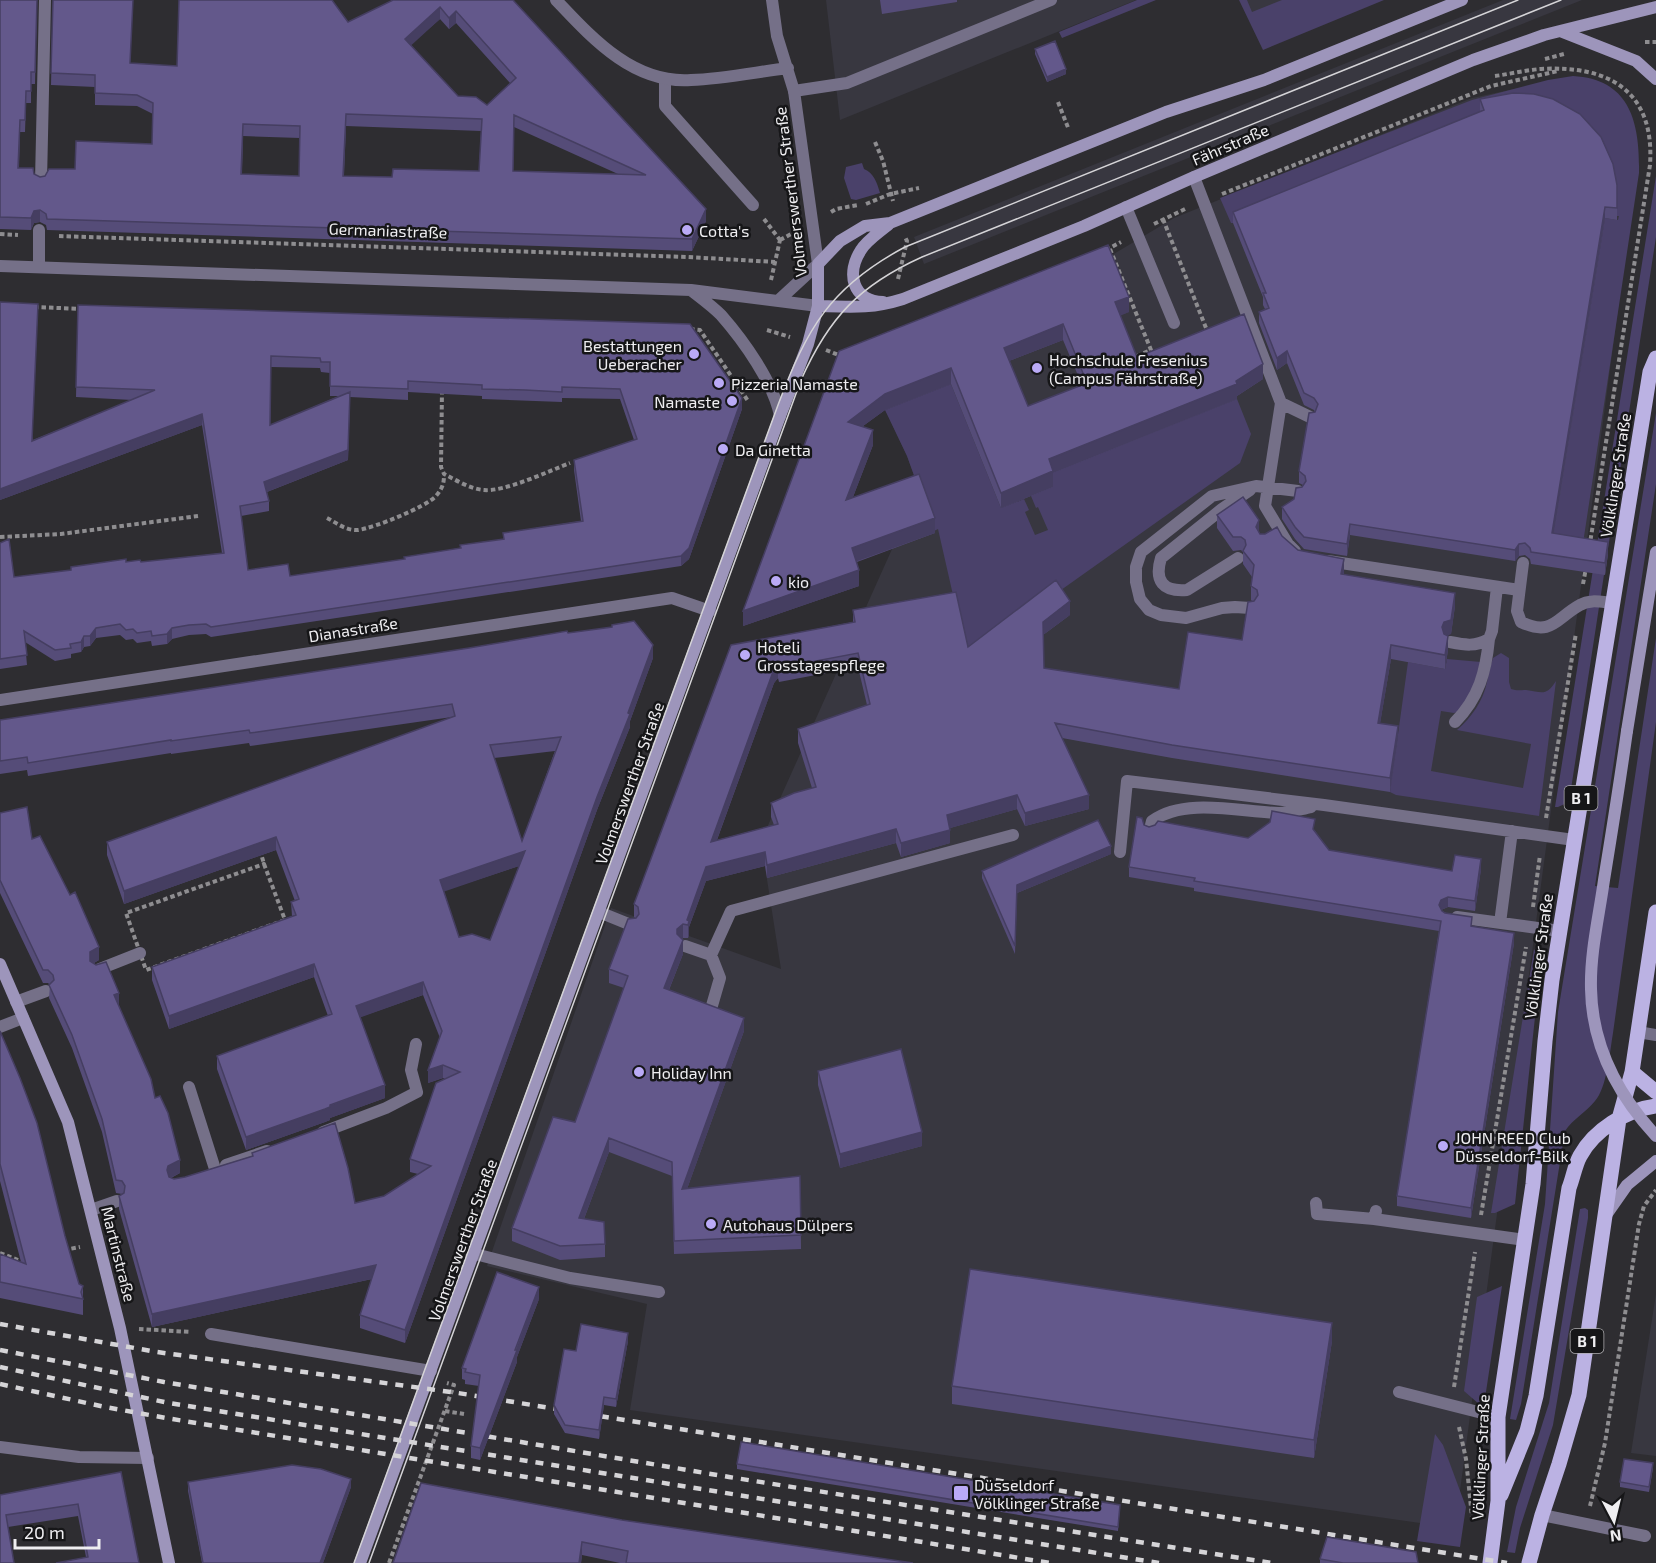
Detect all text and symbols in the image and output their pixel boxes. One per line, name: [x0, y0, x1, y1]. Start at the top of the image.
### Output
street label: Volmerswerther Straße: [770, 106, 810, 278]
street label: Fährstraße: [1189, 119, 1271, 169]
street label: Germaniastraße: [328, 218, 448, 242]
place label: Cotta's: [699, 221, 749, 240]
marker: Cotta's: [680, 223, 694, 237]
place label: Bestattungen Ueberacher: [583, 336, 683, 373]
marker: Bestattungen Ueberacher: [687, 347, 701, 361]
place label: Hochschule Fresenius (Campus Fährstraße): [1049, 350, 1208, 387]
marker: Hochschule Fresenius (Campus Fährstraße): [1030, 361, 1044, 375]
place label: Pizzeria Namaste: [731, 374, 858, 393]
marker: Pizzeria Namaste: [712, 376, 726, 390]
place label: Namaste: [654, 392, 720, 411]
marker: Namaste: [725, 394, 739, 408]
street label: Völklinger Straße: [1596, 411, 1634, 539]
place label: Da Ginetta: [735, 440, 811, 459]
marker: Da Ginetta: [716, 442, 730, 456]
place label: kio: [788, 572, 809, 591]
marker: kio: [769, 574, 783, 588]
street label: Dianastraße: [307, 613, 399, 645]
place label: Hoteli Grosstagespflege: [757, 637, 885, 674]
marker: Hoteli Grosstagespflege: [738, 648, 752, 662]
street label: Volmerswerther Straße: [591, 699, 667, 867]
road number: B 1: [1564, 786, 1598, 810]
street label: Völklinger Straße: [1520, 892, 1556, 1020]
place label: Holiday Inn: [651, 1063, 732, 1082]
marker: Holiday Inn: [632, 1065, 646, 1079]
place label: JOHN REED Club Düsseldorf-Bilk: [1455, 1128, 1571, 1165]
marker: JOHN REED Club Düsseldorf-Bilk: [1436, 1139, 1450, 1153]
street label: Volmerswerther Straße: [424, 1156, 500, 1324]
street label: Martinstraße: [98, 1204, 140, 1304]
place label: Autohaus Dülpers: [723, 1215, 853, 1234]
marker: Autohaus Dülpers: [704, 1217, 718, 1231]
road number: B 1: [1570, 1329, 1604, 1353]
street label: Völklinger Straße: [1467, 1394, 1493, 1520]
place label: Düsseldorf Völklinger Straße: [974, 1475, 1100, 1512]
marker: Düsseldorf Völklinger Straße: [952, 1484, 970, 1502]
north arrow: [1584, 1491, 1644, 1551]
scale bar: [15, 1512, 99, 1550]
text: 20 m: [24, 1521, 65, 1543]
text: N: [1609, 1526, 1623, 1547]

